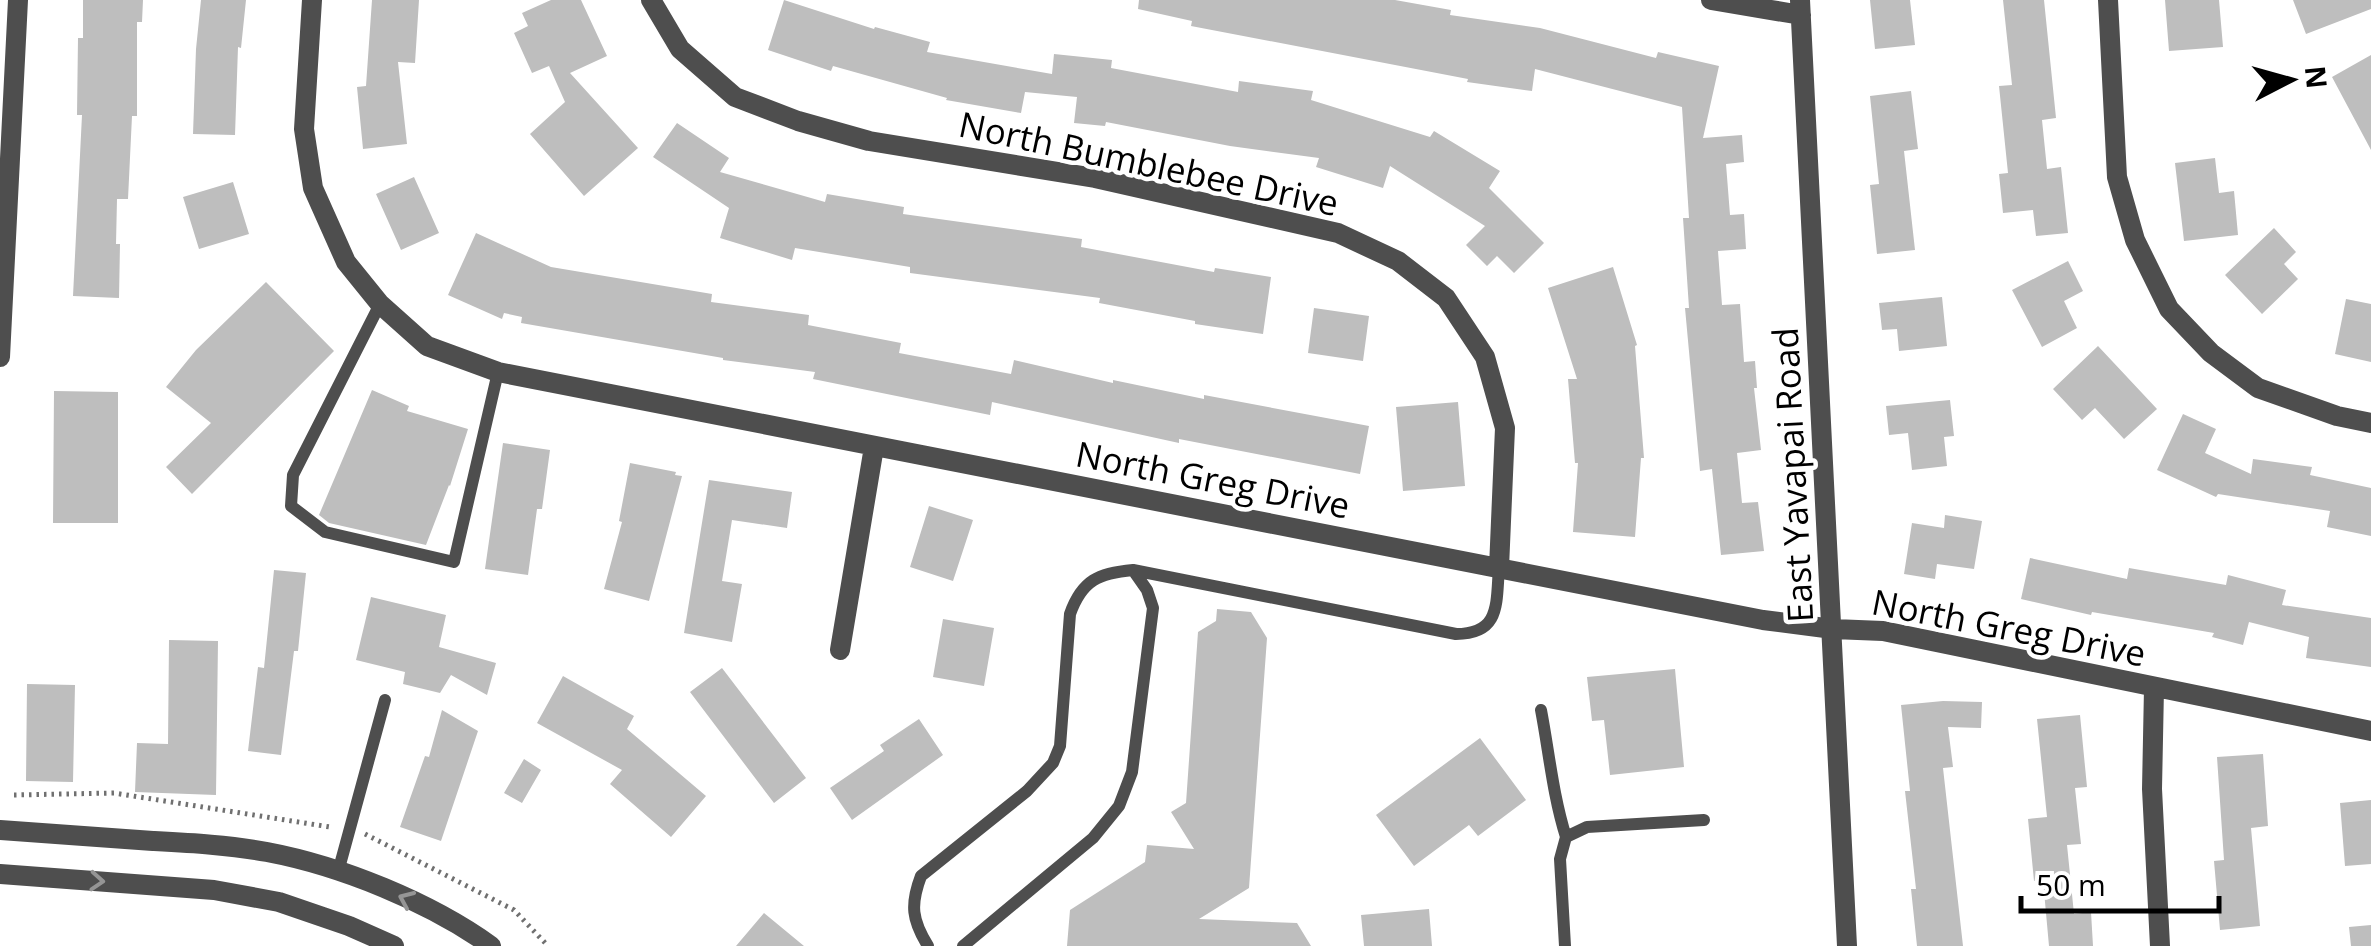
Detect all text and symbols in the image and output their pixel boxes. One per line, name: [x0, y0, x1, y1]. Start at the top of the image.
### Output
north arrow: [2241, 30, 2341, 130]
text: N: [2297, 64, 2337, 91]
street label: North Bumblebee Drive: [955, 100, 1343, 226]
street label: East Yavapai Road: [1761, 326, 1823, 624]
street label: North Greg Drive: [1072, 429, 1354, 529]
street label: North Greg Drive: [1868, 577, 2150, 677]
scale bar: [2021, 851, 2218, 913]
text: 50 m: [2036, 864, 2106, 905]
one-way arrow: [90, 870, 106, 892]
one-way arrow: [399, 891, 417, 911]

